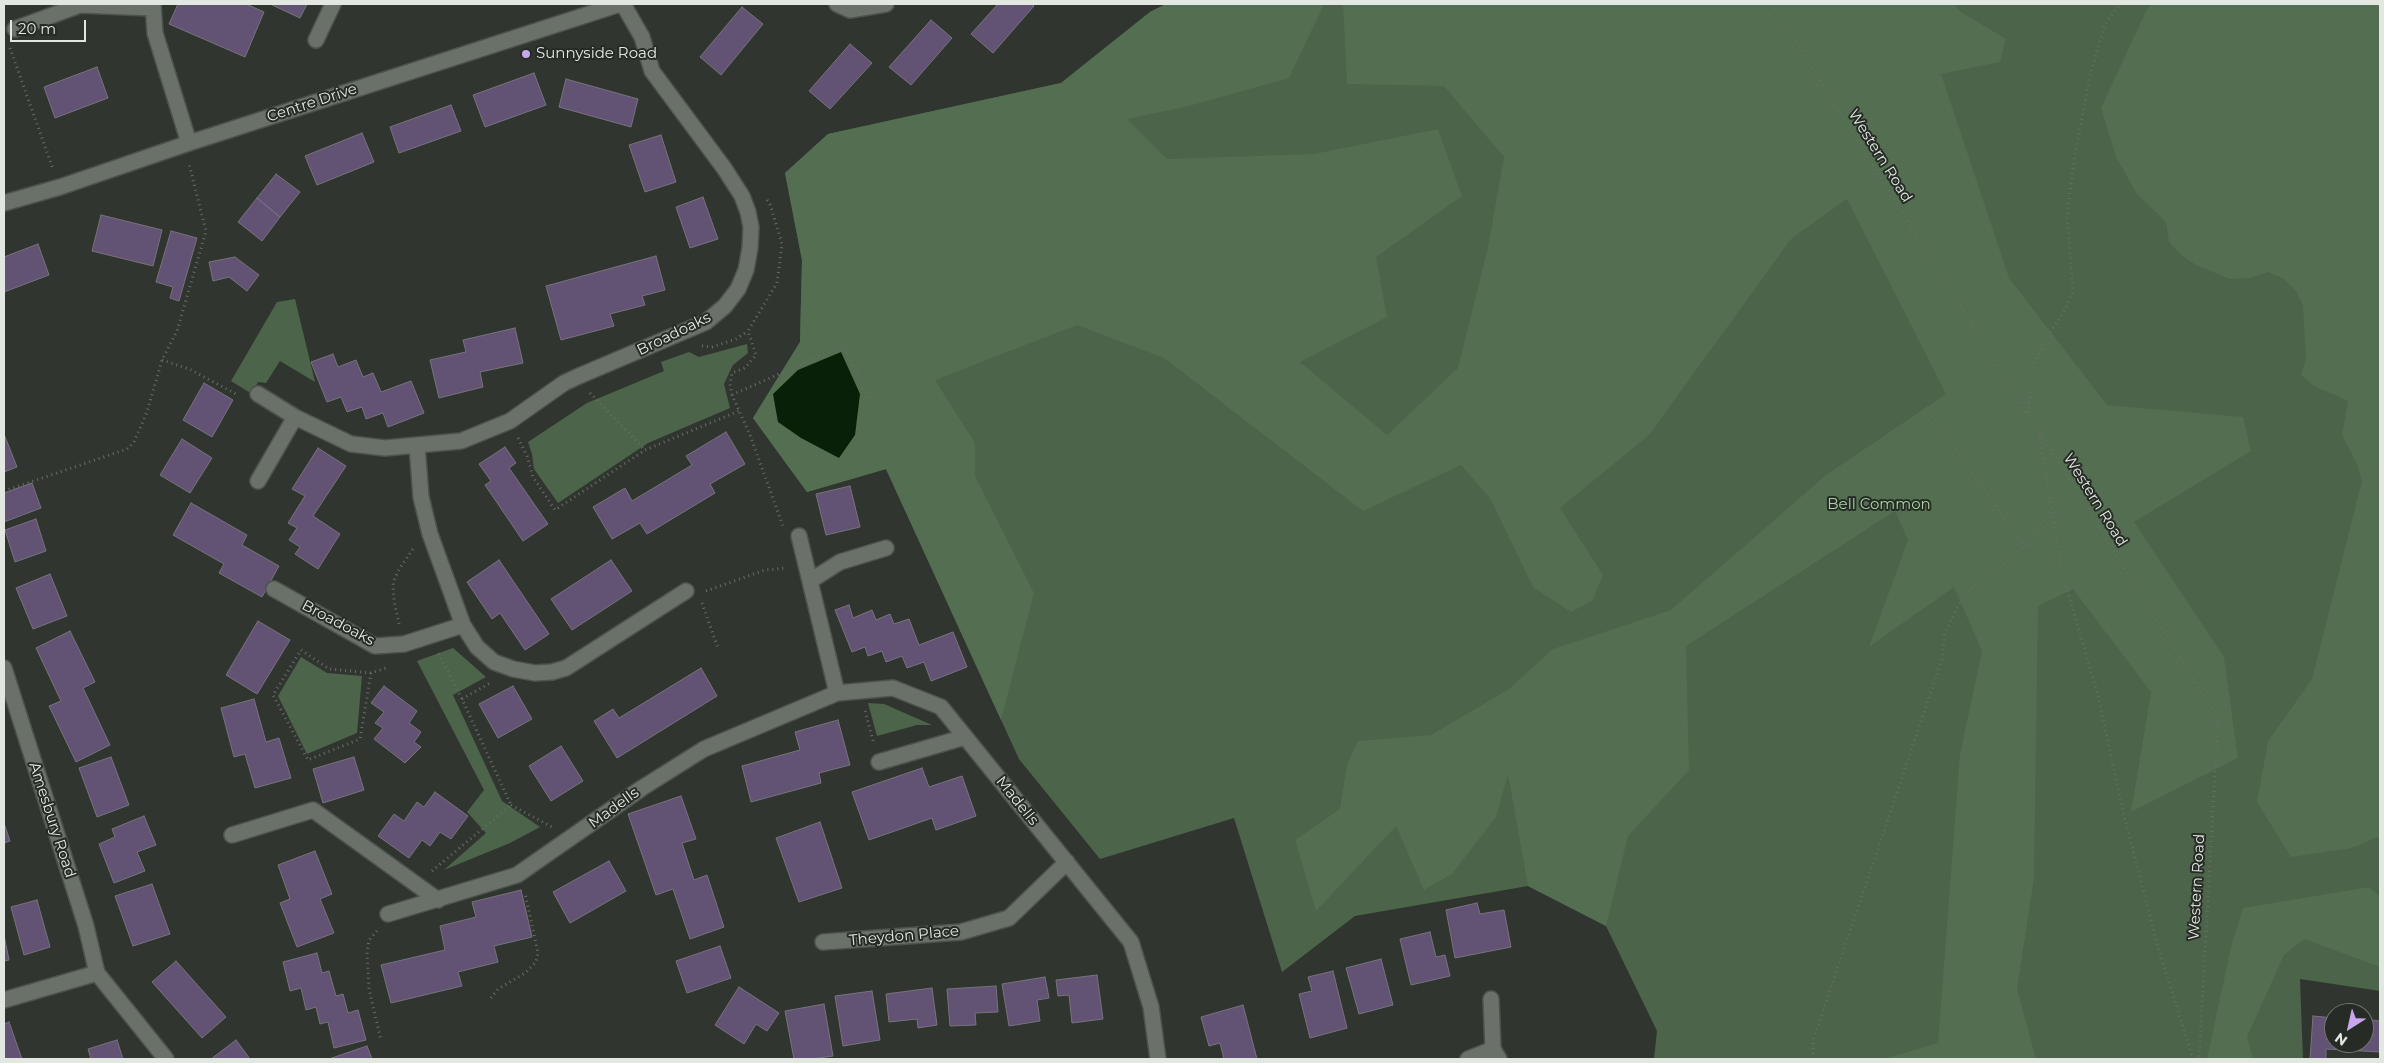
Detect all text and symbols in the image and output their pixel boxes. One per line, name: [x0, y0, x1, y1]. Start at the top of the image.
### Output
scale bar: [12, 10, 89, 42]
text: 20 m: [18, 19, 56, 38]
place label: Sunnyside Road: [536, 45, 657, 63]
marker: Sunnyside Road: [520, 48, 532, 60]
street label: Centre Drive: [265, 80, 359, 126]
street label: Western Road: [1844, 106, 1916, 206]
street label: Broadoaks: [634, 308, 714, 360]
street label: Western Road: [2059, 450, 2131, 550]
park label: Bell Common: [1827, 496, 1931, 514]
street label: Broadoaks: [299, 596, 377, 650]
street label: Amesbury Road: [25, 760, 79, 880]
street label: Madells: [992, 773, 1042, 829]
street label: Madells: [585, 784, 643, 832]
street label: Western Road: [2185, 833, 2209, 941]
street label: Theydon Place: [848, 922, 960, 950]
north arrow: [2324, 1003, 2374, 1053]
text: N: [2331, 1029, 2351, 1050]

